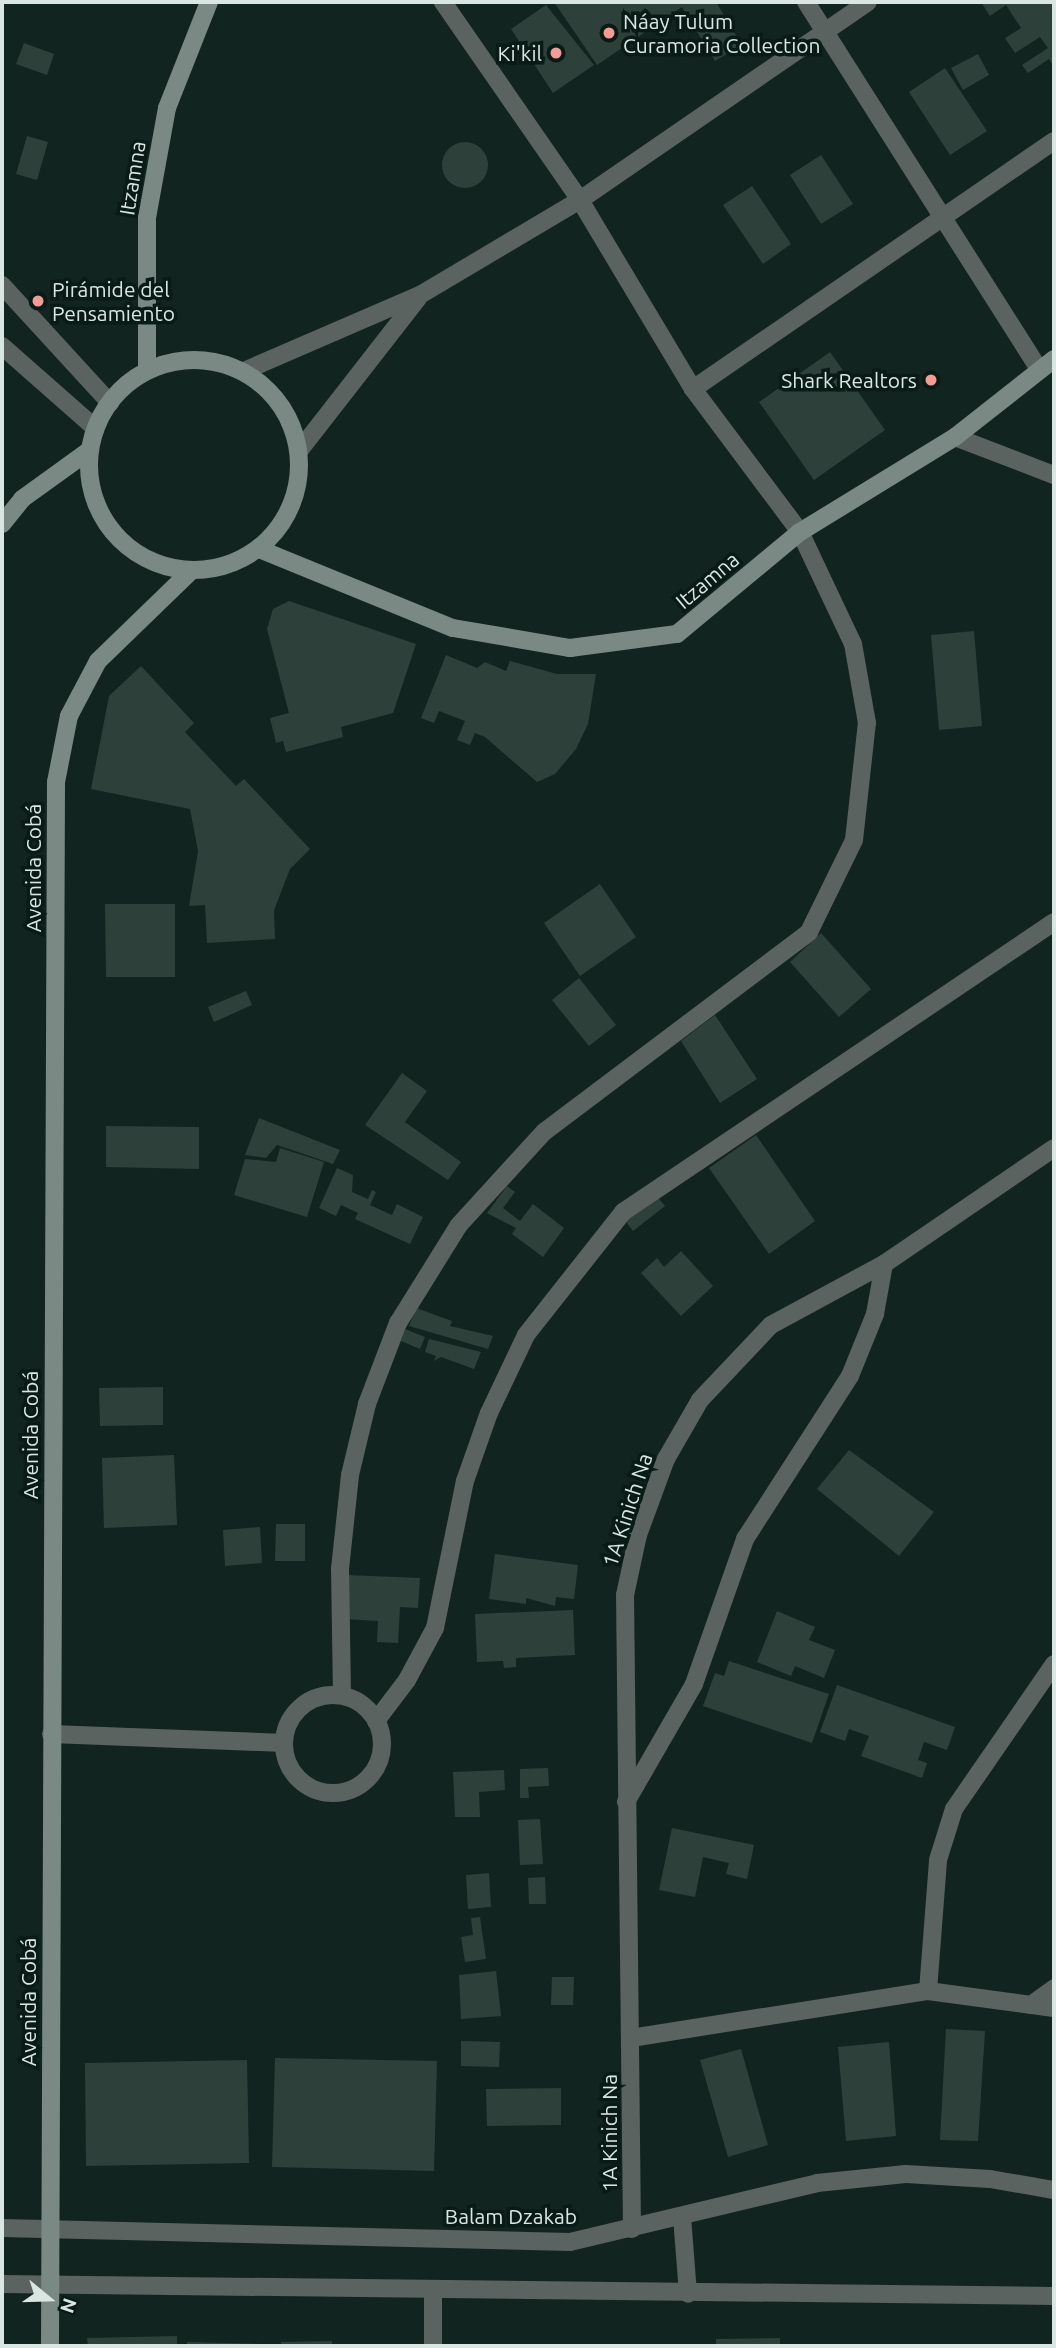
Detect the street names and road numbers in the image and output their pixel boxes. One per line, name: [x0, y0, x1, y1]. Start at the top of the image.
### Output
street label: Itzamna: [114, 139, 150, 217]
street label: Itzamna: [670, 546, 744, 614]
street label: Avenida Cobá: [20, 804, 46, 932]
street label: Avenida Cobá: [17, 1371, 43, 1499]
street label: 1A Kinich Na: [597, 1450, 657, 1570]
street label: Avenida Cobá: [15, 1938, 41, 2066]
street label: 1A Kinich Na: [596, 2074, 622, 2192]
street label: Balam Dzakab: [445, 2203, 577, 2229]

